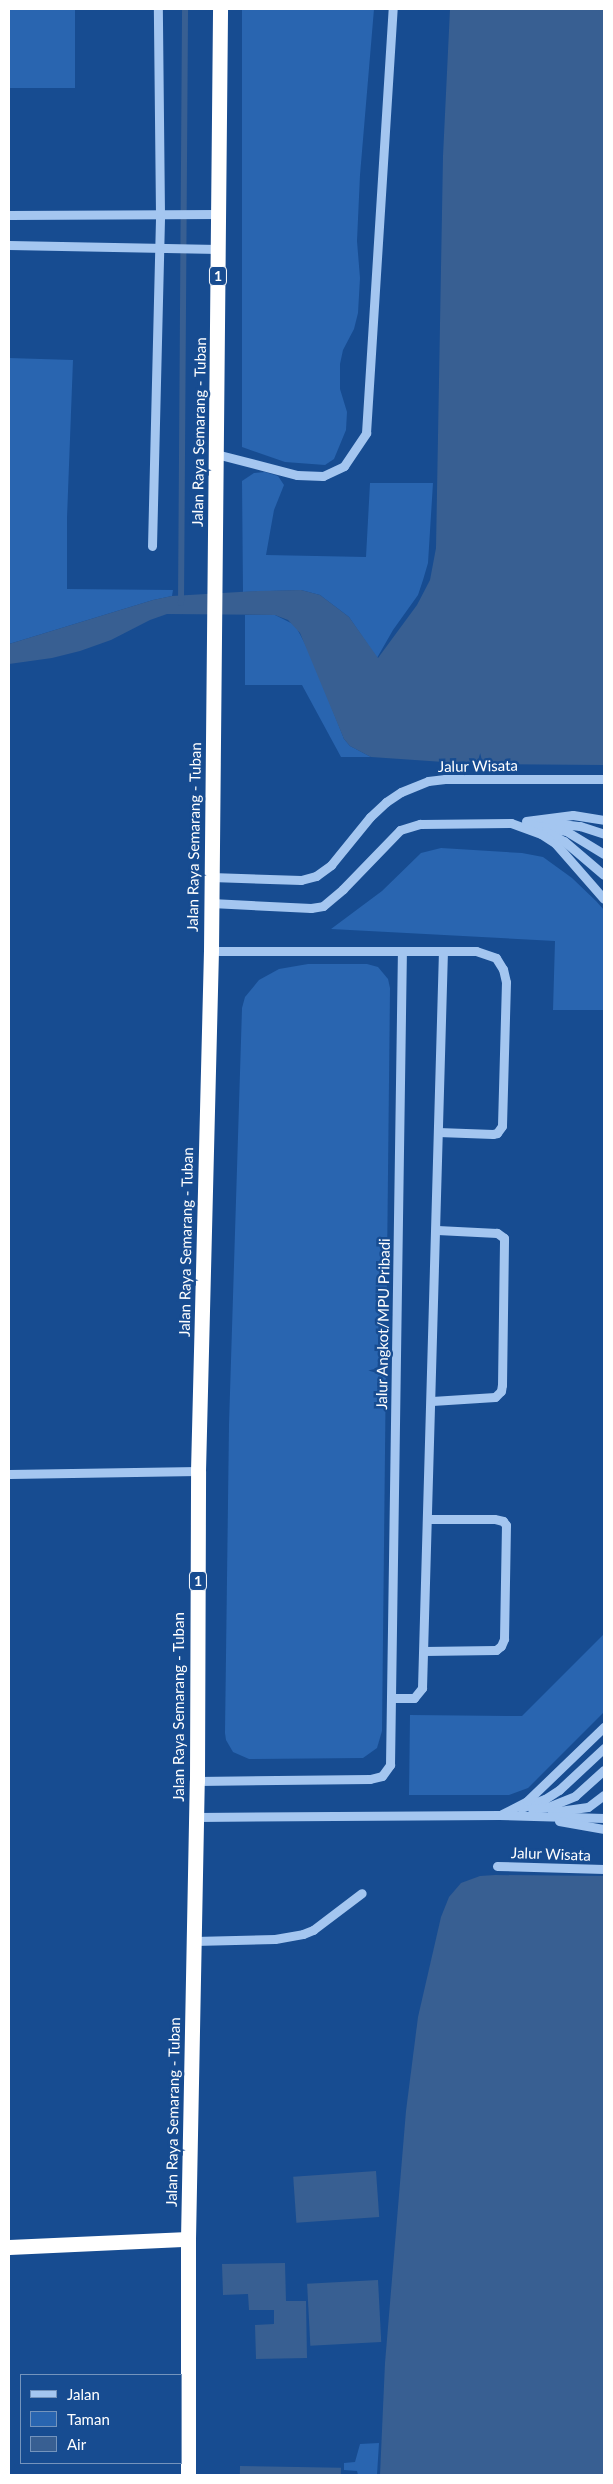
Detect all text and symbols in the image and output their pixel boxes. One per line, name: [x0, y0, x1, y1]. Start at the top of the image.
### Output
road number: 1: [208, 264, 228, 288]
street label: Jalan Raya Semarang - Tuban: [188, 337, 210, 527]
street label: Jalan Raya Semarang - Tuban: [183, 742, 205, 932]
street label: Jalur Wisata: [438, 756, 518, 776]
street label: Jalan Raya Semarang - Tuban: [175, 1147, 197, 1337]
street label: Jalur Angkot/MPU Pribadi: [372, 1238, 394, 1410]
road number: 1: [188, 1570, 208, 1592]
street label: Jalan Raya Semarang - Tuban: [170, 1612, 188, 1802]
street label: Jalur Wisata: [510, 1844, 592, 1864]
street label: Jalan Raya Semarang - Tuban: [162, 2017, 184, 2207]
legend: [20, 2374, 182, 2464]
text: Jalan: [67, 2385, 100, 2403]
text: Taman: [67, 2410, 110, 2428]
text: Air: [67, 2435, 86, 2453]

